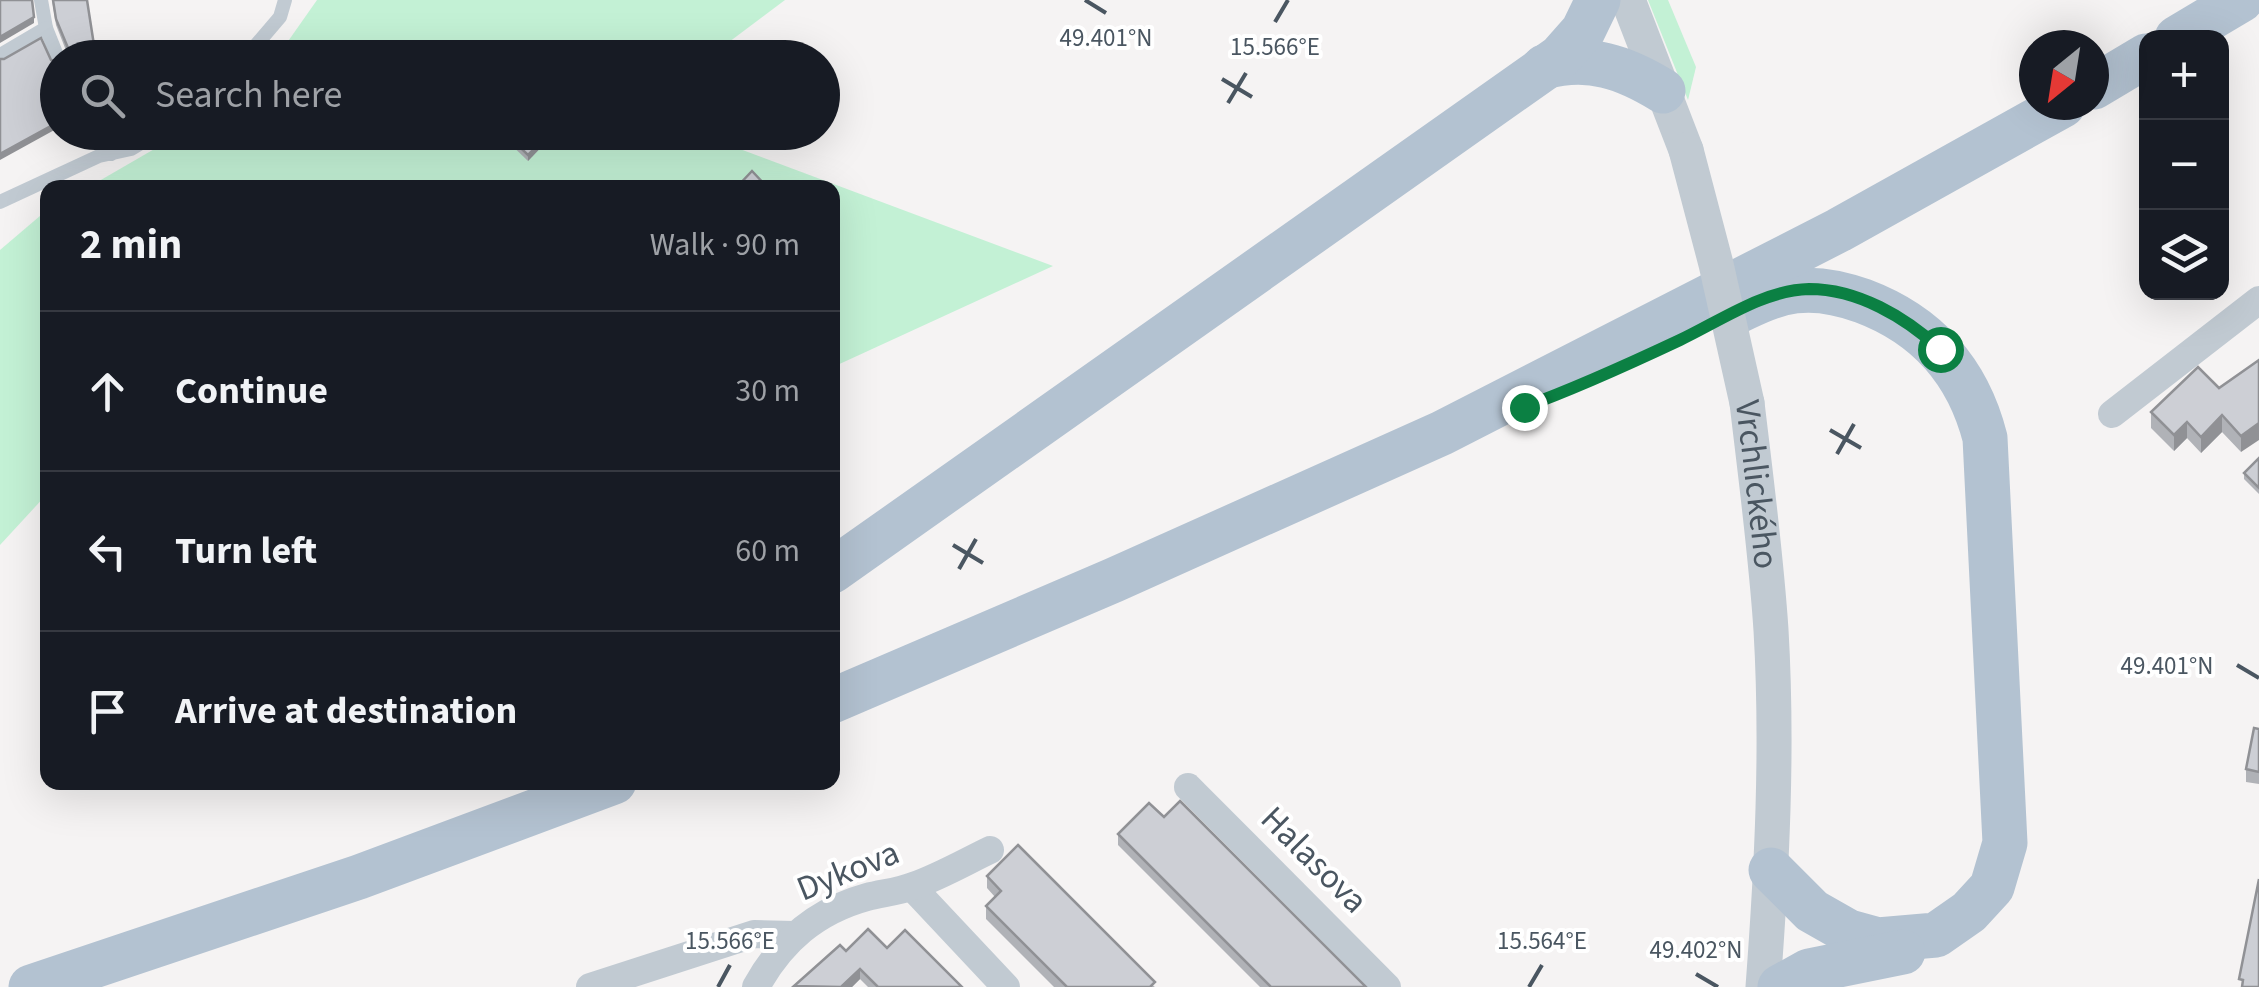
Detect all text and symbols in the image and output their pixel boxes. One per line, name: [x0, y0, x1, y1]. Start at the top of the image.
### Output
text: 49.401°N: [1060, 20, 1152, 56]
text: 15.566°E: [1230, 29, 1320, 65]
north arrow: [2019, 30, 2109, 120]
map controls: [2139, 30, 2229, 300]
button: +: [2139, 30, 2229, 120]
search box: [40, 40, 840, 150]
icon: search: [75, 68, 130, 123]
text: Search here: [155, 68, 342, 122]
button: −: [2139, 120, 2229, 210]
button: layers: [2139, 210, 2229, 300]
text: 2 min: [80, 215, 182, 275]
text: Walk · 90 m: [650, 222, 800, 268]
route start: [1918, 327, 1964, 373]
icon: ahead: [80, 364, 135, 419]
text: Continue: [175, 364, 328, 418]
text: 30 m: [735, 368, 800, 414]
route end: [1502, 385, 1548, 431]
street label: Vrchlického: [1722, 397, 1791, 571]
icon: left: [80, 524, 135, 579]
text: Turn left: [175, 524, 317, 578]
text: 60 m: [735, 528, 800, 574]
text: 49.401°N: [2121, 648, 2213, 684]
icon: arrive: [80, 684, 135, 739]
text: Arrive at destination: [175, 684, 517, 738]
street label: Halasova: [1249, 795, 1379, 925]
street label: Dykova: [789, 828, 907, 914]
text: 15.566°E: [685, 923, 775, 959]
text: 15.564°E: [1497, 923, 1587, 959]
text: 49.402°N: [1650, 932, 1742, 968]

